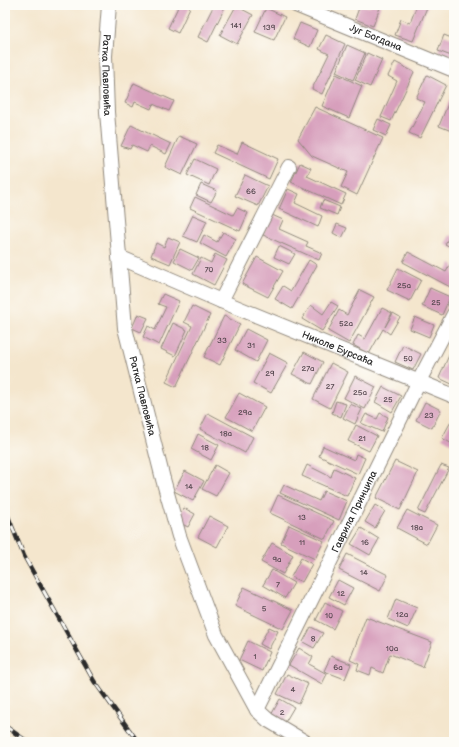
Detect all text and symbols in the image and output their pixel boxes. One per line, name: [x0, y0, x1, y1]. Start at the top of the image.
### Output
house number: 141: [230, 21, 242, 30]
street label: Југ Богдана: [348, 22, 404, 54]
house number: 139: [263, 23, 276, 32]
street label: Ратка Павловића: [99, 33, 113, 116]
house number: 66: [246, 187, 256, 196]
house number: 70: [205, 265, 214, 274]
house number: 25a: [397, 281, 411, 290]
house number: 25: [431, 298, 441, 307]
house number: 52a: [339, 319, 353, 328]
street label: Николе Бурсаћа: [300, 329, 375, 369]
house number: 33: [217, 336, 227, 345]
house number: 31: [247, 341, 255, 350]
house number: 50: [403, 354, 413, 363]
street label: Ратка Павловића: [126, 355, 158, 437]
house number: 27a: [301, 364, 315, 373]
house number: 29: [265, 369, 275, 378]
house number: 27: [326, 382, 334, 391]
house number: 25a: [353, 388, 367, 397]
house number: 25: [383, 395, 393, 404]
house number: 29a: [238, 408, 252, 417]
house number: 23: [424, 411, 434, 420]
house number: 18a: [220, 429, 233, 438]
house number: 21: [358, 434, 366, 443]
house number: 18: [201, 443, 209, 452]
street label: Гаврила Принципа: [329, 469, 380, 555]
house number: 14: [185, 482, 193, 491]
house number: 13: [298, 513, 306, 522]
house number: 18a: [411, 523, 424, 532]
house number: 11: [299, 538, 305, 547]
house number: 16: [361, 538, 369, 547]
house number: 9a: [272, 555, 282, 564]
house number: 14: [360, 568, 368, 577]
house number: 7: [276, 580, 280, 589]
house number: 12: [337, 589, 345, 598]
house number: 5: [262, 604, 267, 613]
house number: 12a: [396, 610, 409, 619]
house number: 10: [325, 611, 333, 620]
house number: 8: [311, 634, 316, 643]
house number: 10a: [386, 644, 399, 653]
house number: 1: [253, 652, 257, 661]
house number: 6a: [333, 663, 343, 672]
house number: 4: [291, 685, 296, 694]
house number: 2: [280, 708, 285, 717]

